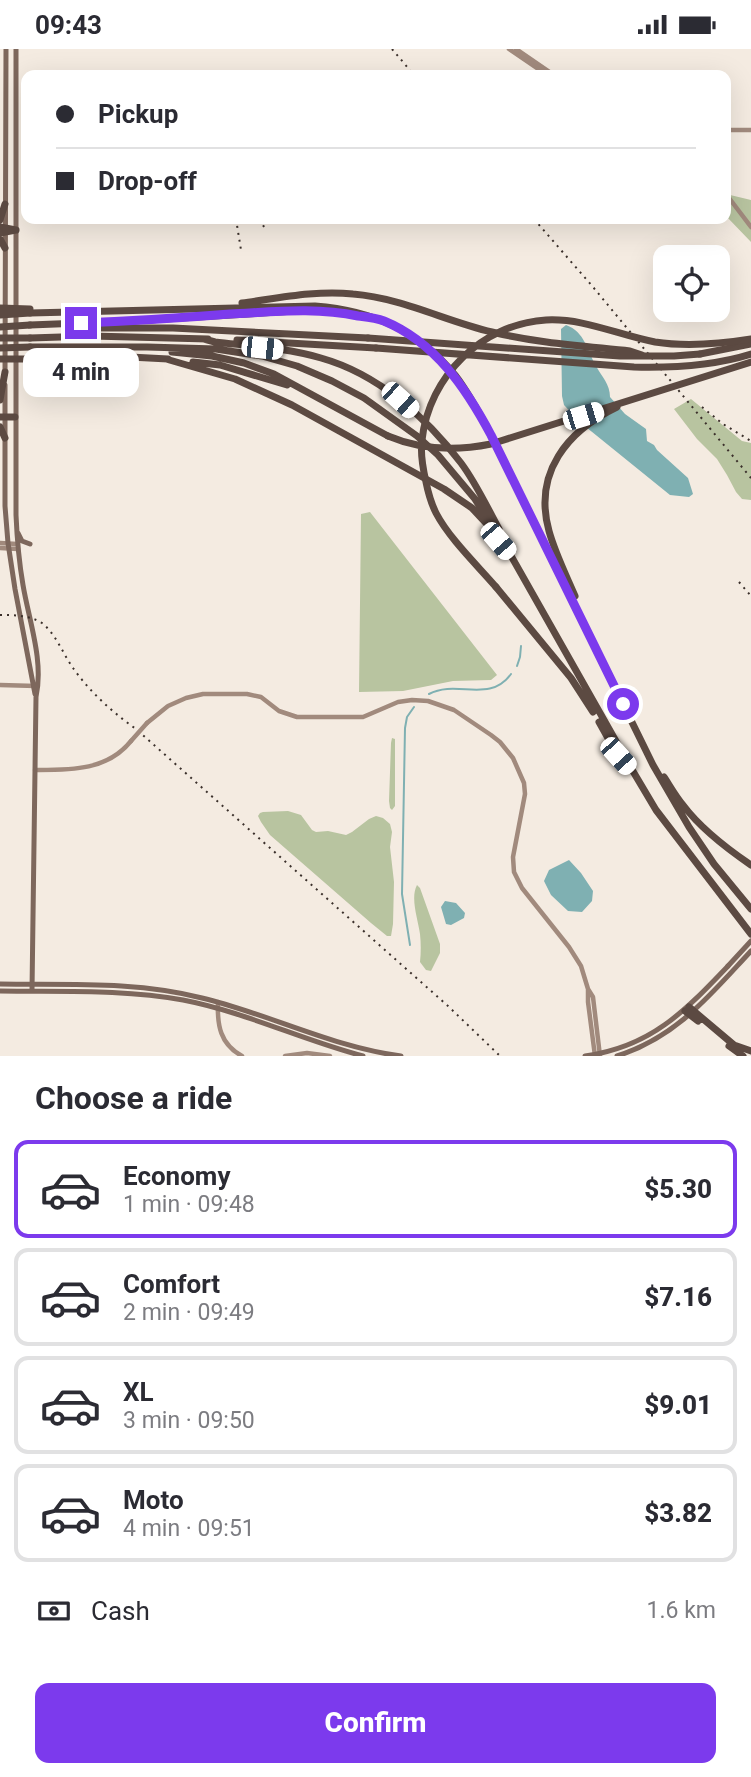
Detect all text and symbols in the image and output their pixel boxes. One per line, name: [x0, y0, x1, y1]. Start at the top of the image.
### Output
text: 09:43: [35, 10, 102, 40]
text: Pickup: [98, 99, 178, 129]
text: Drop-off: [98, 166, 197, 196]
map controls: [653, 245, 730, 322]
button: locate: [653, 245, 730, 322]
route end: [65, 307, 97, 339]
car: [241, 335, 284, 361]
callout: 4 min: [23, 347, 139, 397]
text: 4 min: [52, 359, 110, 386]
car: [378, 378, 423, 422]
car: [560, 400, 607, 432]
car: [477, 518, 520, 564]
route start: [607, 688, 639, 720]
car: [597, 733, 640, 779]
text: Choose a ride: [35, 1079, 232, 1117]
icon: car: [39, 1158, 102, 1221]
text: Economy: [123, 1161, 230, 1191]
text: $5.30: [644, 1174, 712, 1204]
text: 1 min · 09:48: [123, 1191, 255, 1218]
icon: car: [39, 1266, 102, 1329]
text: Comfort: [123, 1269, 220, 1299]
text: $7.16: [644, 1282, 712, 1312]
text: 2 min · 09:49: [123, 1299, 255, 1326]
icon: car: [39, 1374, 102, 1437]
text: XL: [123, 1377, 154, 1407]
text: $9.01: [644, 1390, 712, 1420]
text: 3 min · 09:50: [123, 1407, 255, 1434]
icon: car: [39, 1482, 102, 1545]
text: Moto: [123, 1485, 184, 1515]
text: $3.82: [644, 1498, 712, 1528]
text: 4 min · 09:51: [123, 1515, 255, 1542]
icon: cash: [35, 1592, 73, 1630]
text: Cash: [91, 1596, 150, 1626]
text: 1.6 km: [647, 1597, 716, 1624]
button: Confirm: [35, 1683, 716, 1763]

